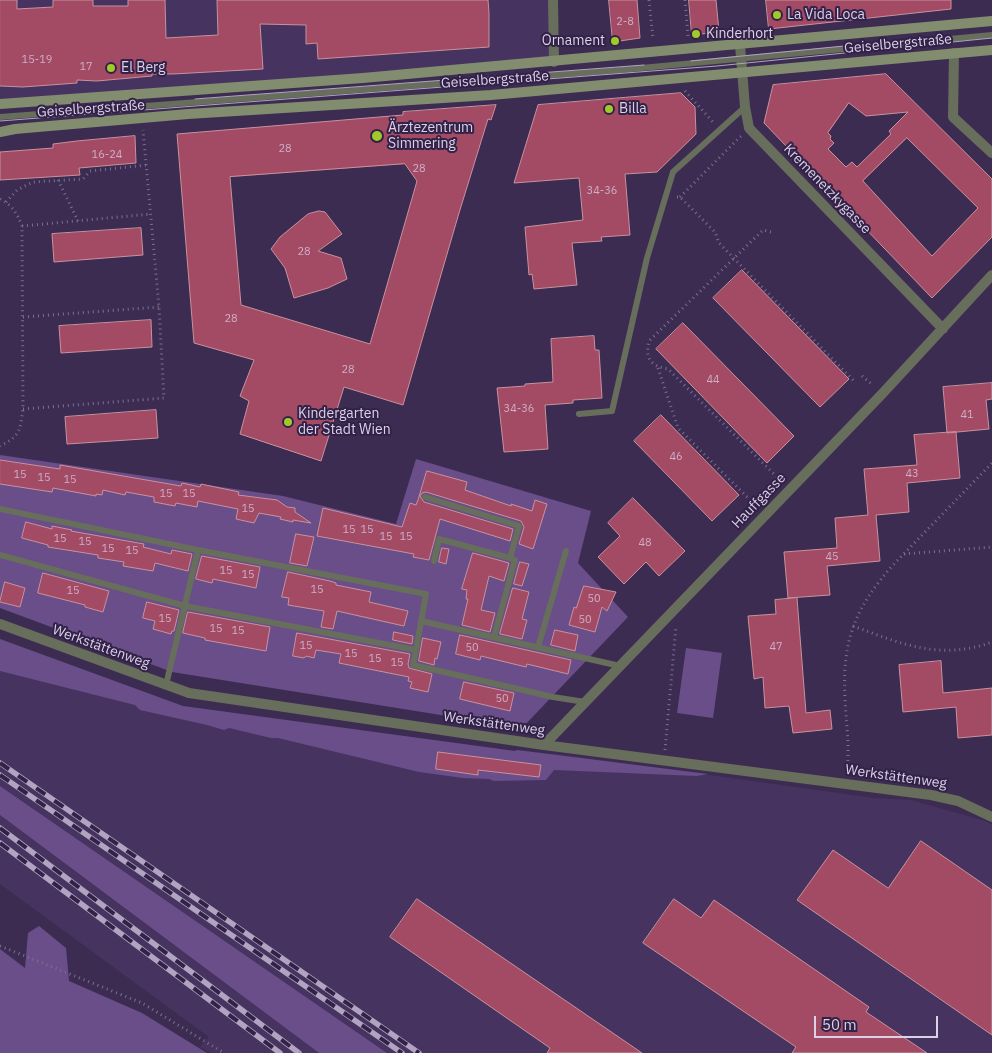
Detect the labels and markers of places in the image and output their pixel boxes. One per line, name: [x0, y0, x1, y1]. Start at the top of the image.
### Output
place label: La Vida Loca: [787, 7, 865, 23]
marker: La Vida Loca: [771, 9, 783, 21]
place label: Kinderhort: [706, 26, 773, 42]
marker: Kinderhort: [690, 28, 702, 40]
place label: Ornament: [542, 33, 605, 49]
marker: Ornament: [609, 35, 621, 47]
place label: El Berg: [121, 60, 165, 76]
marker: El Berg: [105, 62, 117, 74]
place label: Billa: [619, 101, 647, 117]
marker: Billa: [603, 103, 615, 115]
place label: Ärztezentrum Simmering: [388, 120, 473, 152]
marker: Ärztezentrum Simmering: [370, 129, 384, 143]
place label: Kindergarten der Stadt Wien: [298, 406, 391, 438]
marker: Kindergarten der Stadt Wien: [282, 416, 294, 428]

